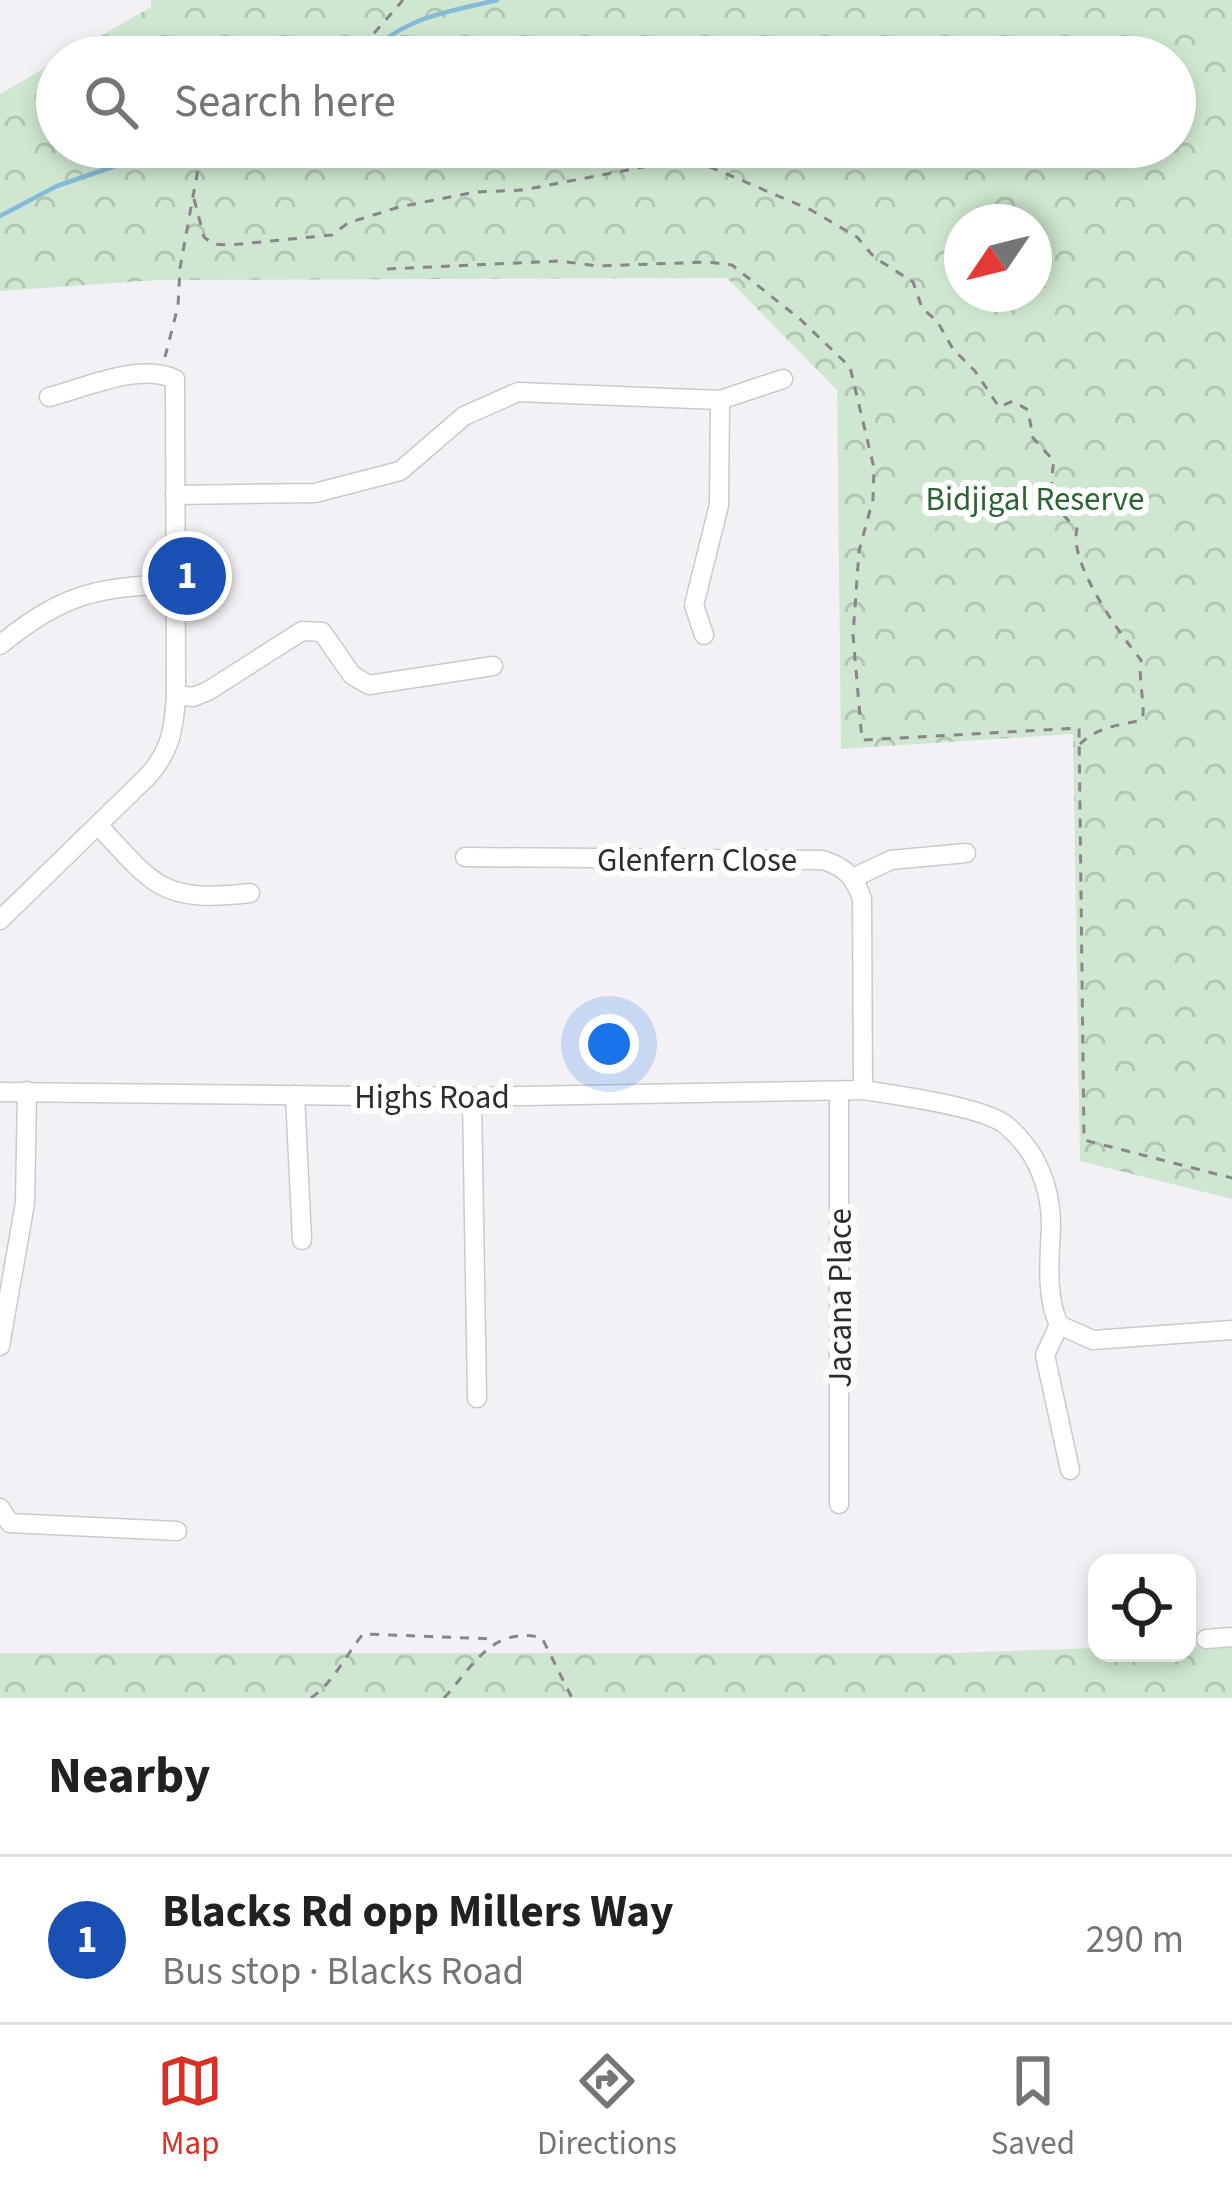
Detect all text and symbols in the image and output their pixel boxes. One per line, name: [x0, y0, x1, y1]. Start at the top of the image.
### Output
search box: [36, 36, 1196, 168]
icon: search: [78, 69, 144, 135]
text: Search here: [174, 70, 396, 134]
north arrow: [944, 204, 1052, 312]
park label: Bidjigal Reserve: [926, 476, 1144, 523]
pin: 1: [148, 531, 226, 621]
street label: Glenfern Close: [597, 837, 797, 884]
your location: [579, 1014, 639, 1074]
street label: Highs Road: [354, 1074, 510, 1121]
street label: Jacana Place: [817, 1208, 864, 1388]
map controls: [1088, 1554, 1196, 1662]
button: locate: [1088, 1554, 1196, 1662]
text: Nearby: [48, 1740, 210, 1812]
text: Blacks Rd opp Millers Way: [162, 1880, 673, 1944]
text: 1: [77, 1912, 97, 1968]
text: 290 m: [1086, 1912, 1184, 1968]
text: Bus stop · Blacks Road: [162, 1944, 524, 2000]
tab: Map: [157, 2048, 223, 2167]
tab: Directions: [537, 2048, 677, 2167]
tab: Saved: [991, 2048, 1075, 2167]

